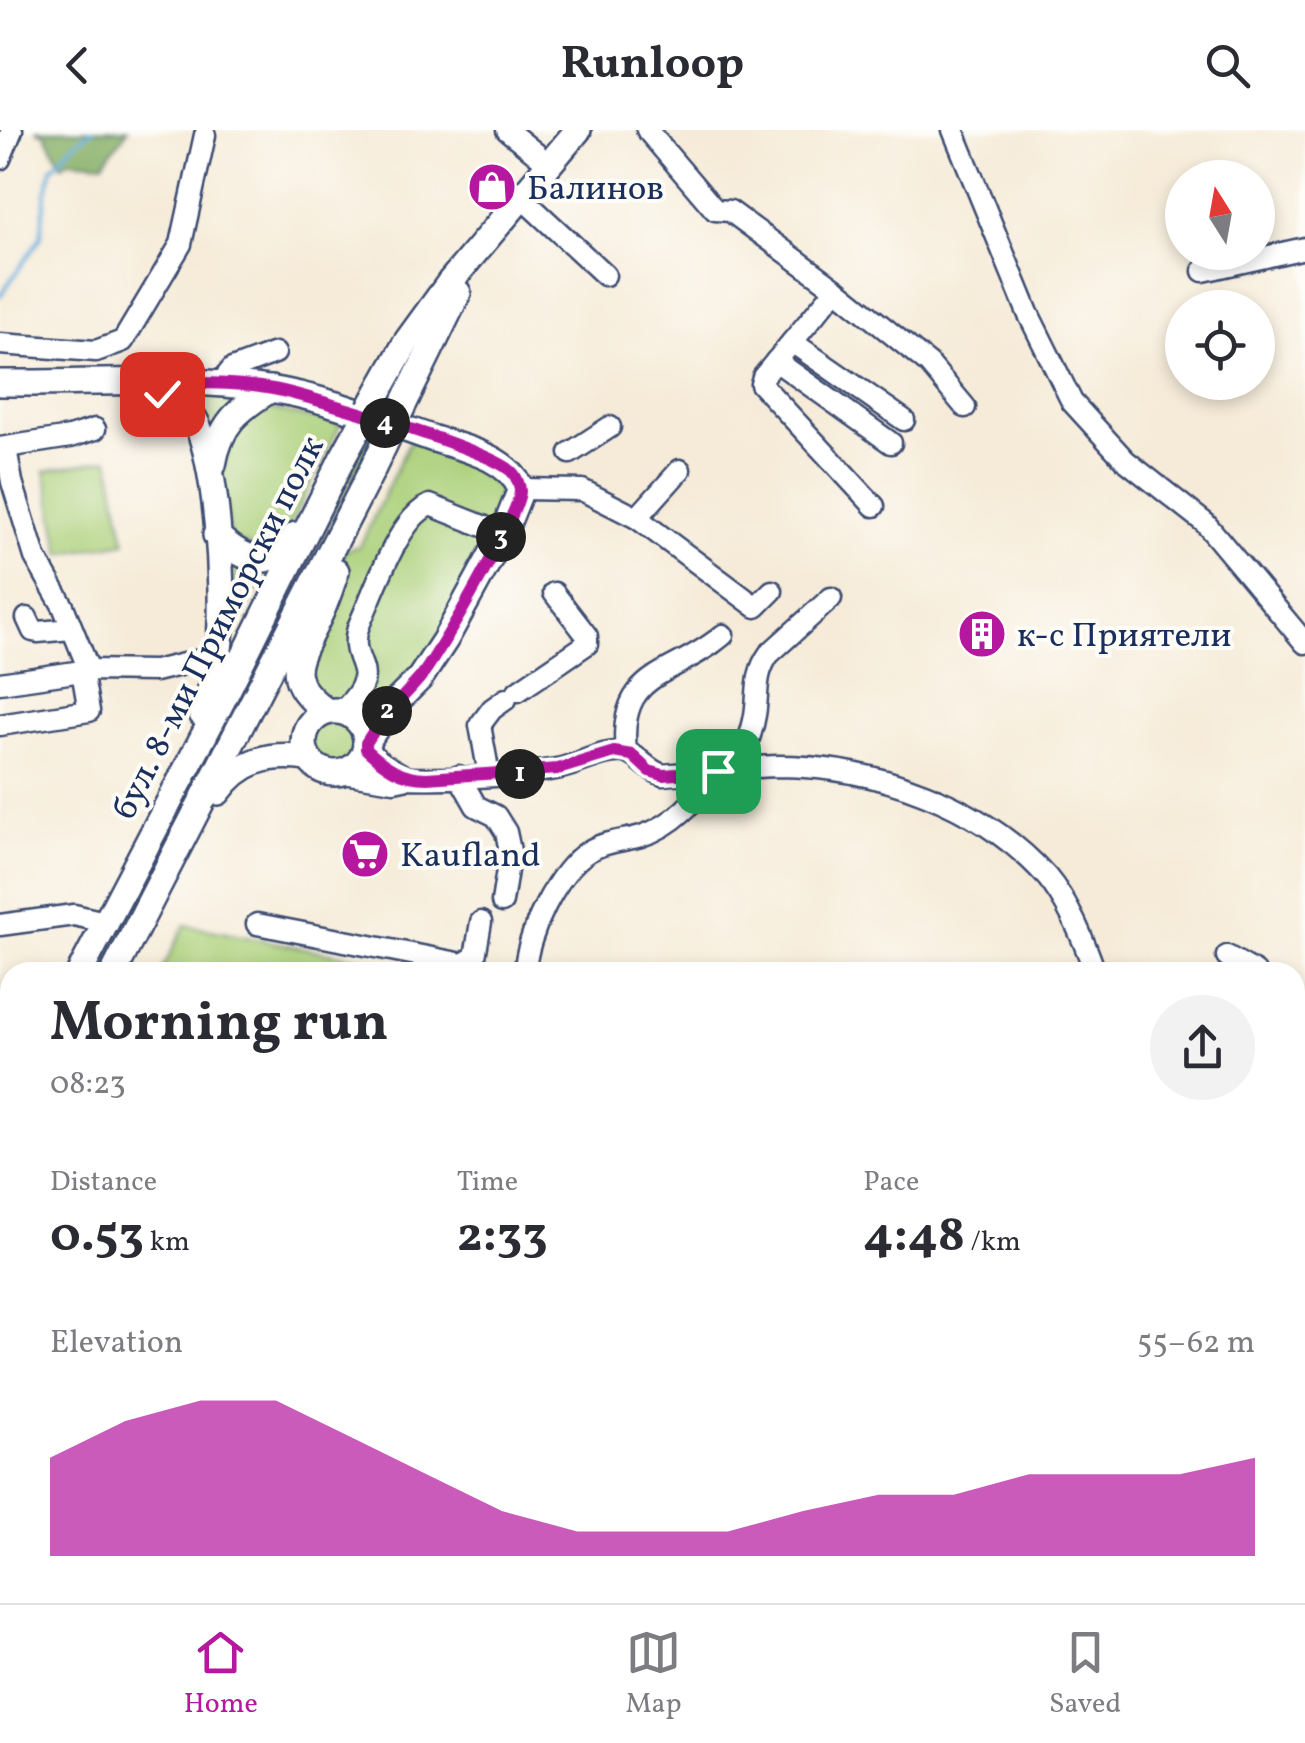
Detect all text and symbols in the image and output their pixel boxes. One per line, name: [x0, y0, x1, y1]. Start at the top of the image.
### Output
text: Runloop: [561, 34, 744, 97]
icon: back: [50, 38, 105, 93]
icon: search: [1200, 38, 1255, 93]
north arrow: [1165, 160, 1275, 270]
map controls: [1165, 160, 1275, 400]
shop icon: Балинов: [466, 161, 518, 213]
place label: Балинов: [527, 166, 664, 214]
button: locate: [1165, 290, 1275, 400]
pin: [120, 352, 205, 437]
icon: check: [135, 367, 190, 422]
pin: 4: [360, 398, 410, 448]
text: 4: [377, 403, 393, 442]
street label: бул. 8-ми Приморски полк: [102, 428, 337, 828]
pin: 3: [476, 512, 526, 562]
text: 3: [494, 517, 508, 556]
building icon: к-с Приятели: [956, 608, 1008, 660]
place label: к-с Приятели: [1017, 613, 1232, 661]
pin: 2: [362, 686, 412, 736]
text: 2: [380, 691, 394, 730]
pin: [676, 729, 761, 814]
icon: arrive: [691, 744, 746, 799]
pin: 1: [495, 749, 545, 799]
text: 1: [514, 754, 526, 793]
supermarket icon: Kaufland: [339, 828, 391, 880]
place label: Kaufland: [400, 833, 541, 881]
text: Morning run: [50, 987, 389, 1063]
button: share: [1150, 995, 1255, 1100]
text: 08:23: [50, 1063, 126, 1107]
text: Distance: [50, 1163, 157, 1202]
text: Time: [457, 1163, 518, 1202]
text: Pace: [863, 1163, 919, 1202]
text: 0.53: [50, 1202, 144, 1272]
text: 2:33: [457, 1202, 548, 1272]
text: 4:48: [863, 1202, 965, 1272]
text: km: [144, 1223, 190, 1262]
text: /km: [965, 1223, 1021, 1262]
text: Elevation: [50, 1322, 183, 1366]
text: 55–62 m: [1137, 1322, 1255, 1366]
tab: Home: [184, 1625, 258, 1724]
tab: Map: [625, 1625, 681, 1724]
tab: Saved: [1049, 1625, 1121, 1724]

